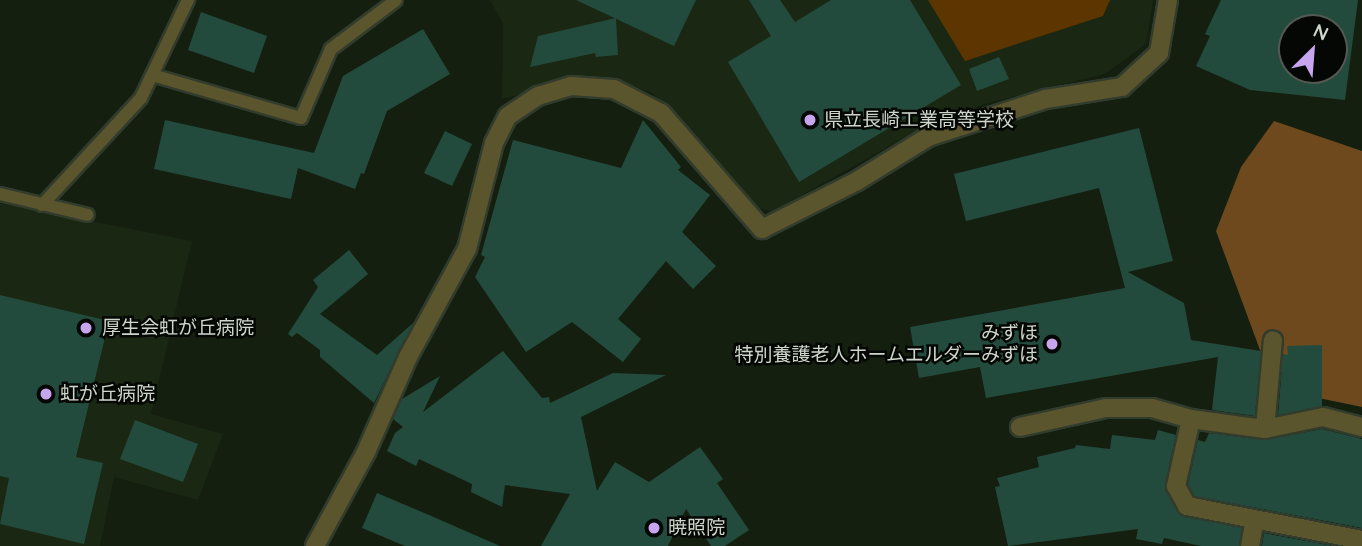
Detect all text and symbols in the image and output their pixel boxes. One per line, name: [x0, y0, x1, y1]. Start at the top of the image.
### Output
north arrow: [1278, 14, 1348, 84]
text: N: [1310, 18, 1332, 46]
place label: 県立長崎工業高等学校: [824, 109, 1014, 131]
marker: 県立長崎工業高等学校: [802, 112, 818, 128]
place label: 厚生会虹が丘病院: [102, 317, 254, 339]
marker: 厚生会虹が丘病院: [76, 318, 96, 338]
place label: みずほ 特別養護老人ホームエルダーみずほ: [734, 322, 1038, 366]
marker: みずほ 特別養護老人ホームエルダーみずほ: [1044, 336, 1060, 352]
place label: 虹が丘病院: [60, 383, 155, 405]
marker: 虹が丘病院: [38, 386, 54, 402]
place label: 暁照院: [668, 517, 725, 539]
marker: 暁照院: [646, 520, 662, 536]

